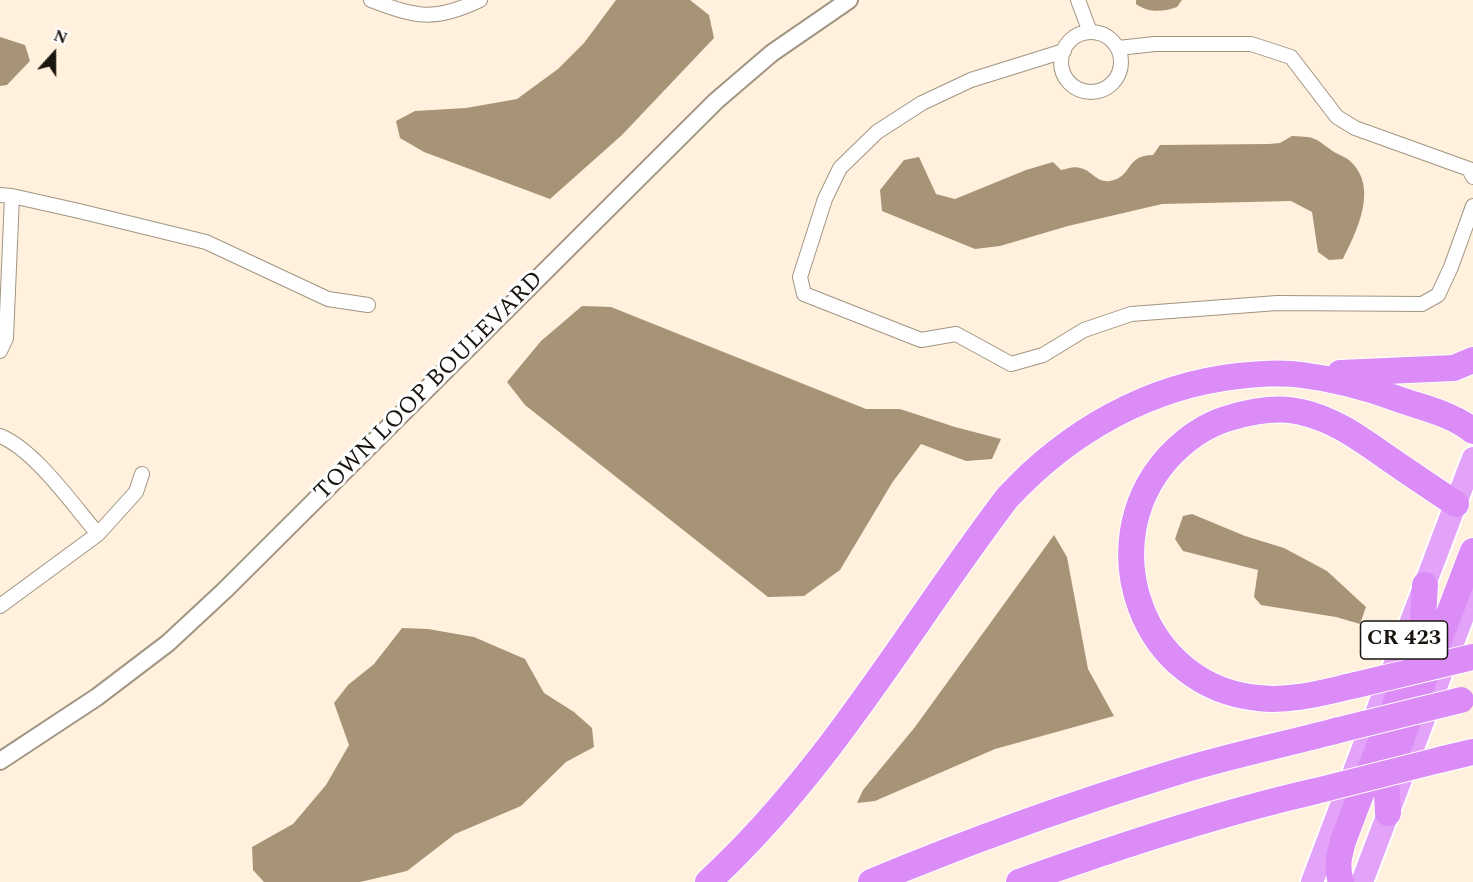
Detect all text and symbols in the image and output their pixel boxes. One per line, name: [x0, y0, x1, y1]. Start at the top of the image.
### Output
north arrow: [24, 24, 84, 84]
text: N: [50, 24, 71, 51]
street label: TOWN LOOP BOULEVARD: [309, 266, 551, 508]
road number: CR 423: [1360, 621, 1448, 659]

